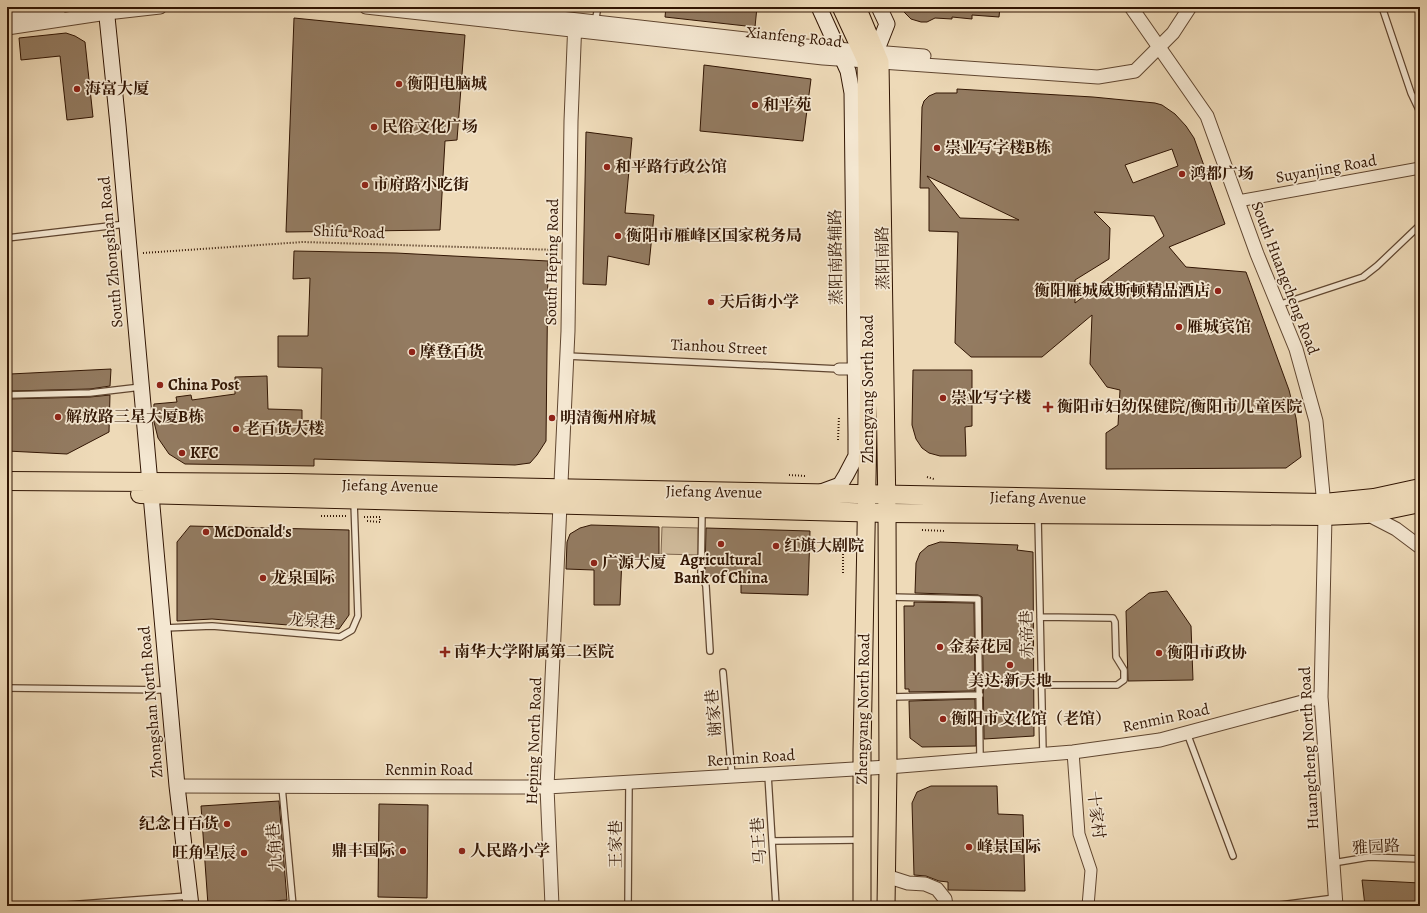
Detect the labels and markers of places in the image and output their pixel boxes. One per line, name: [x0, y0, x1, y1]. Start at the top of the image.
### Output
place label: 衡阳电脑城: [407, 73, 487, 95]
place label: 海富大厦: [85, 78, 149, 100]
marker: 衡阳电脑城: [394, 79, 404, 89]
marker: 海富大厦: [72, 84, 82, 94]
place label: 和平苑: [763, 94, 812, 116]
marker: 和平苑: [750, 100, 760, 110]
place label: 民俗文化广场: [382, 116, 478, 138]
marker: 民俗文化广场: [369, 122, 379, 132]
place label: 崇业写字楼B栋: [945, 137, 1051, 159]
marker: 崇业写字楼B栋: [932, 143, 942, 153]
place label: 和平路行政公馆: [615, 156, 727, 178]
marker: 和平路行政公馆: [602, 162, 612, 172]
place label: 鸿都广场: [1190, 163, 1254, 185]
marker: 鸿都广场: [1177, 169, 1187, 179]
place label: 市府路小吃街: [373, 174, 469, 196]
marker: 市府路小吃街: [360, 180, 370, 190]
place label: 衡阳市雁峰区国家税务局: [626, 225, 802, 247]
marker: 衡阳市雁峰区国家税务局: [613, 231, 623, 241]
place label: 衡阳雁城威斯顿精品酒店: [1034, 280, 1210, 302]
marker: 衡阳雁城威斯顿精品酒店: [1213, 286, 1223, 296]
place label: 天后街小学: [719, 291, 799, 313]
marker: 天后街小学: [706, 297, 716, 307]
place label: 雁城宾馆: [1187, 316, 1251, 338]
marker: 雁城宾馆: [1174, 322, 1184, 332]
place label: 摩登百货: [420, 341, 484, 363]
marker: 摩登百货: [407, 347, 417, 357]
place label: China Post: [168, 374, 240, 396]
marker: China Post: [155, 380, 165, 390]
place label: 崇业写字楼: [951, 387, 1031, 409]
marker: 崇业写字楼: [938, 393, 948, 403]
place label: 衡阳市妇幼保健院/衡阳市儿童医院: [1057, 396, 1302, 418]
marker: 衡阳市妇幼保健院/衡阳市儿童医院: [1042, 401, 1054, 413]
place label: 解放路三星大厦B栋: [66, 406, 204, 428]
place label: 明清衡州府城: [560, 407, 656, 429]
marker: 解放路三星大厦B栋: [53, 412, 63, 422]
marker: 明清衡州府城: [547, 413, 557, 423]
place label: 老百货大楼: [244, 418, 324, 440]
marker: 老百货大楼: [231, 424, 241, 434]
place label: KFC: [190, 442, 219, 464]
marker: KFC: [177, 448, 187, 458]
place label: McDonald's: [214, 521, 292, 543]
marker: McDonald's: [201, 527, 211, 537]
place label: 红旗大剧院: [784, 535, 864, 557]
marker: Agricultural Bank of China: [716, 539, 726, 549]
marker: 红旗大剧院: [771, 541, 781, 551]
place label: Agricultural Bank of China: [674, 549, 768, 589]
place label: 广源大厦: [602, 552, 666, 574]
marker: 广源大厦: [589, 558, 599, 568]
place label: 龙泉国际: [271, 567, 335, 589]
marker: 龙泉国际: [258, 573, 268, 583]
place label: 金泰花园: [948, 636, 1012, 658]
place label: 南华大学附属第二医院: [454, 641, 614, 663]
marker: 金泰花园: [935, 642, 945, 652]
place label: 衡阳市政协: [1167, 642, 1247, 664]
marker: 南华大学附属第二医院: [439, 646, 451, 658]
marker: 衡阳市政协: [1154, 648, 1164, 658]
marker: 美达·新天地: [1005, 660, 1015, 670]
place label: 美达·新天地: [968, 670, 1052, 692]
place label: 衡阳市文化馆（老馆）: [951, 708, 1111, 730]
marker: 衡阳市文化馆（老馆）: [938, 714, 948, 724]
place label: 纪念日百货: [139, 813, 219, 835]
marker: 纪念日百货: [222, 819, 232, 829]
place label: 峰景国际: [977, 836, 1041, 858]
place label: 鼎丰国际: [331, 840, 395, 862]
place label: 人民路小学: [470, 840, 550, 862]
place label: 旺角星辰: [172, 842, 236, 864]
marker: 峰景国际: [964, 842, 974, 852]
marker: 鼎丰国际: [398, 846, 408, 856]
marker: 人民路小学: [457, 846, 467, 856]
marker: 旺角星辰: [239, 848, 249, 858]

